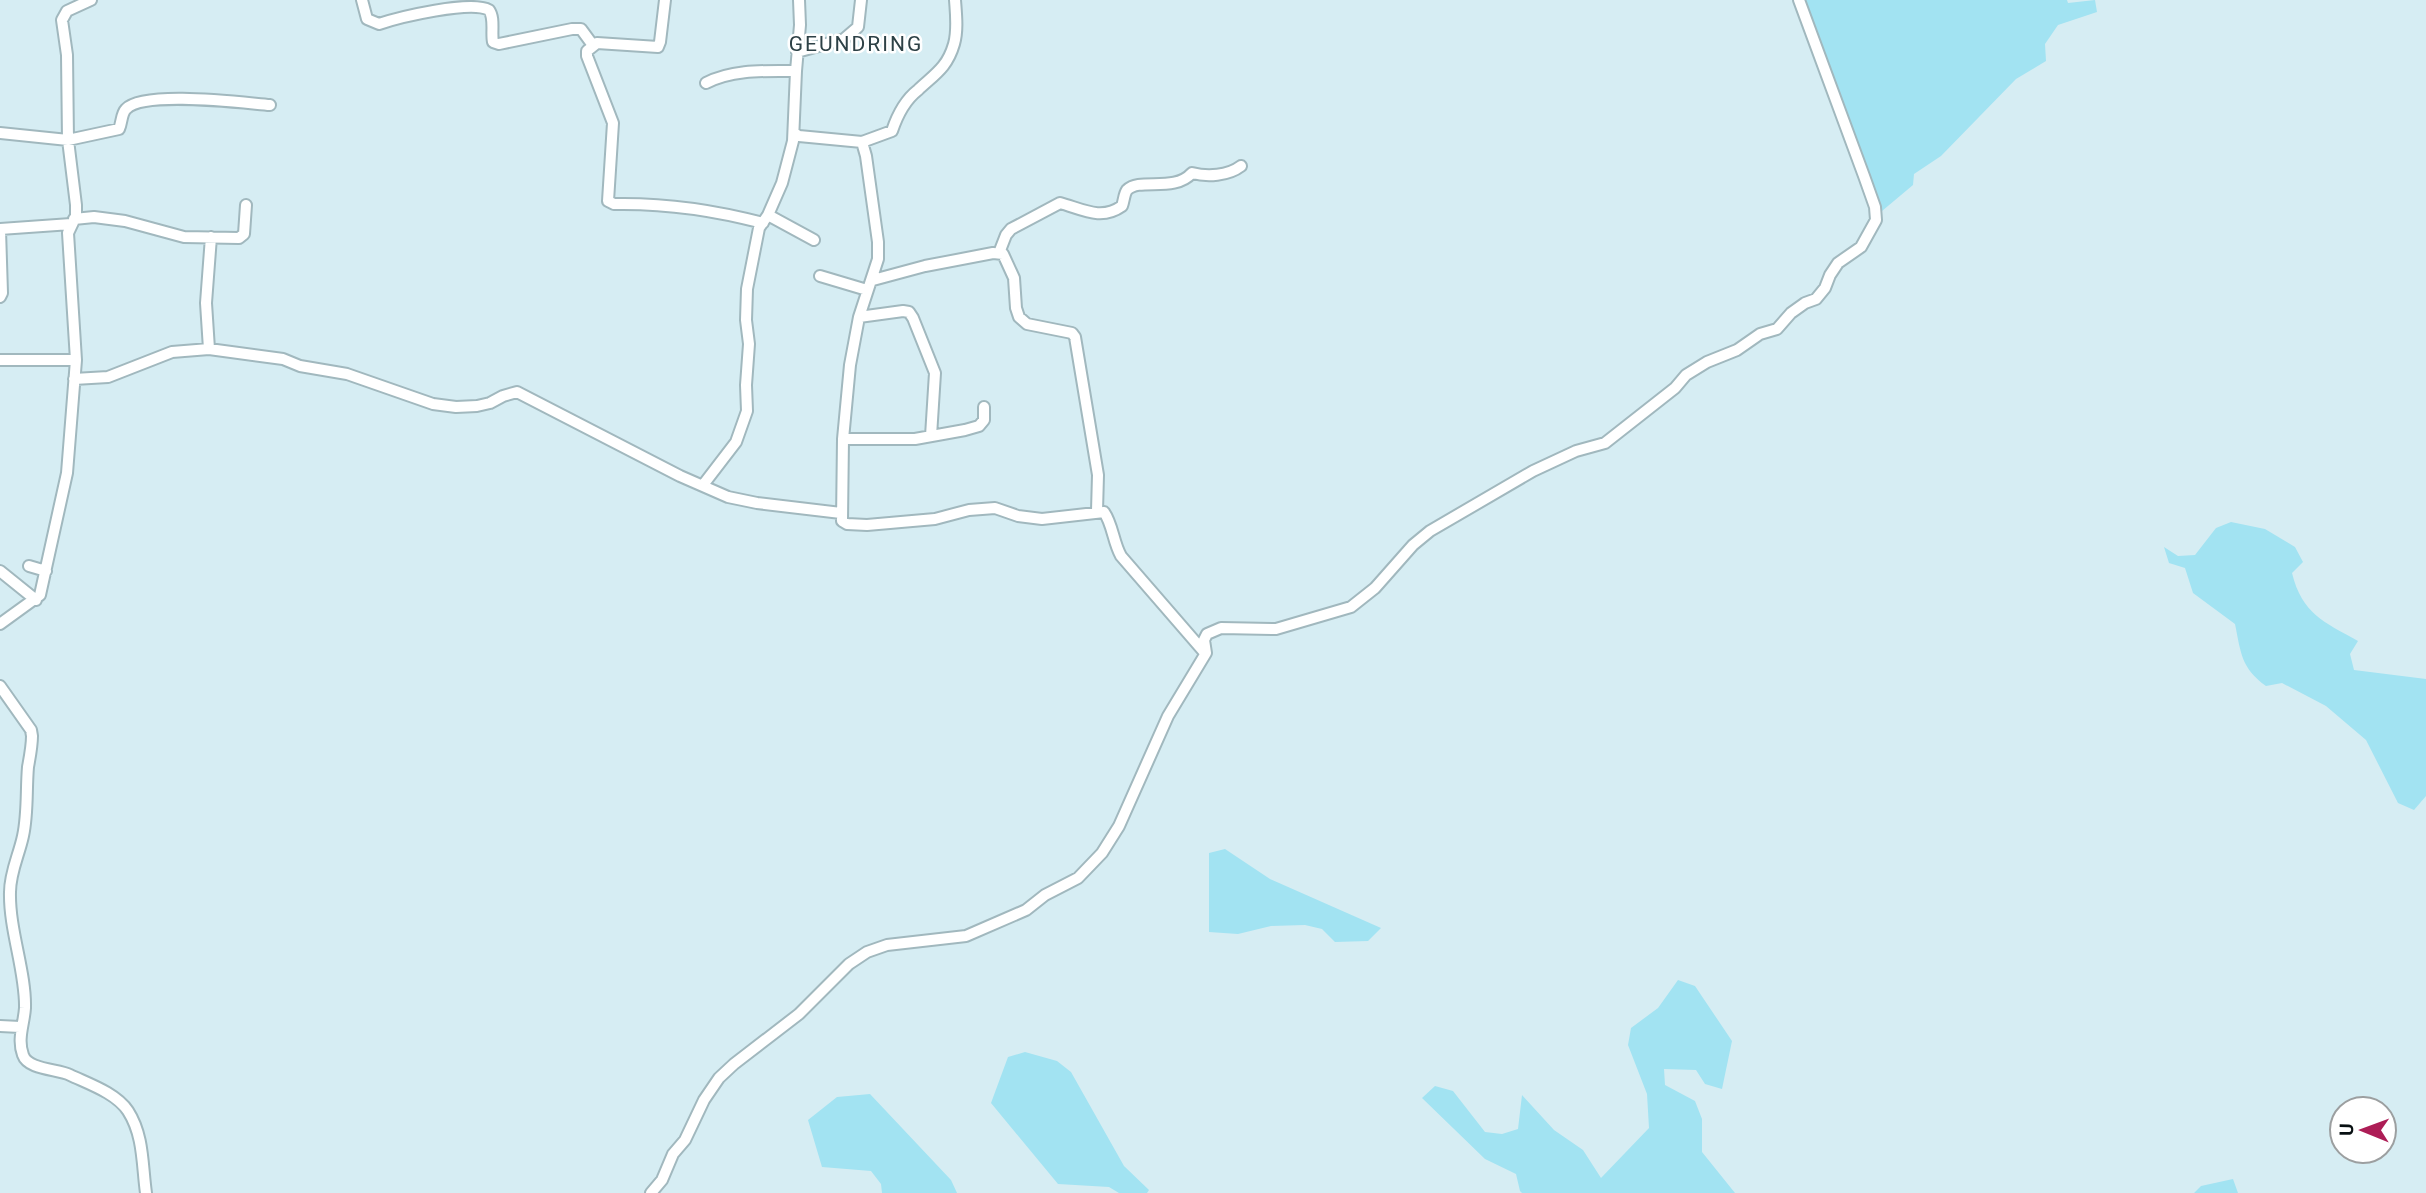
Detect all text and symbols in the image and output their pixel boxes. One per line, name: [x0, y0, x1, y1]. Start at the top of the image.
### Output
district label: GEUNDRING: [789, 32, 923, 56]
north arrow: [2328, 1095, 2398, 1165]
text: U: [2335, 1123, 2358, 1136]

